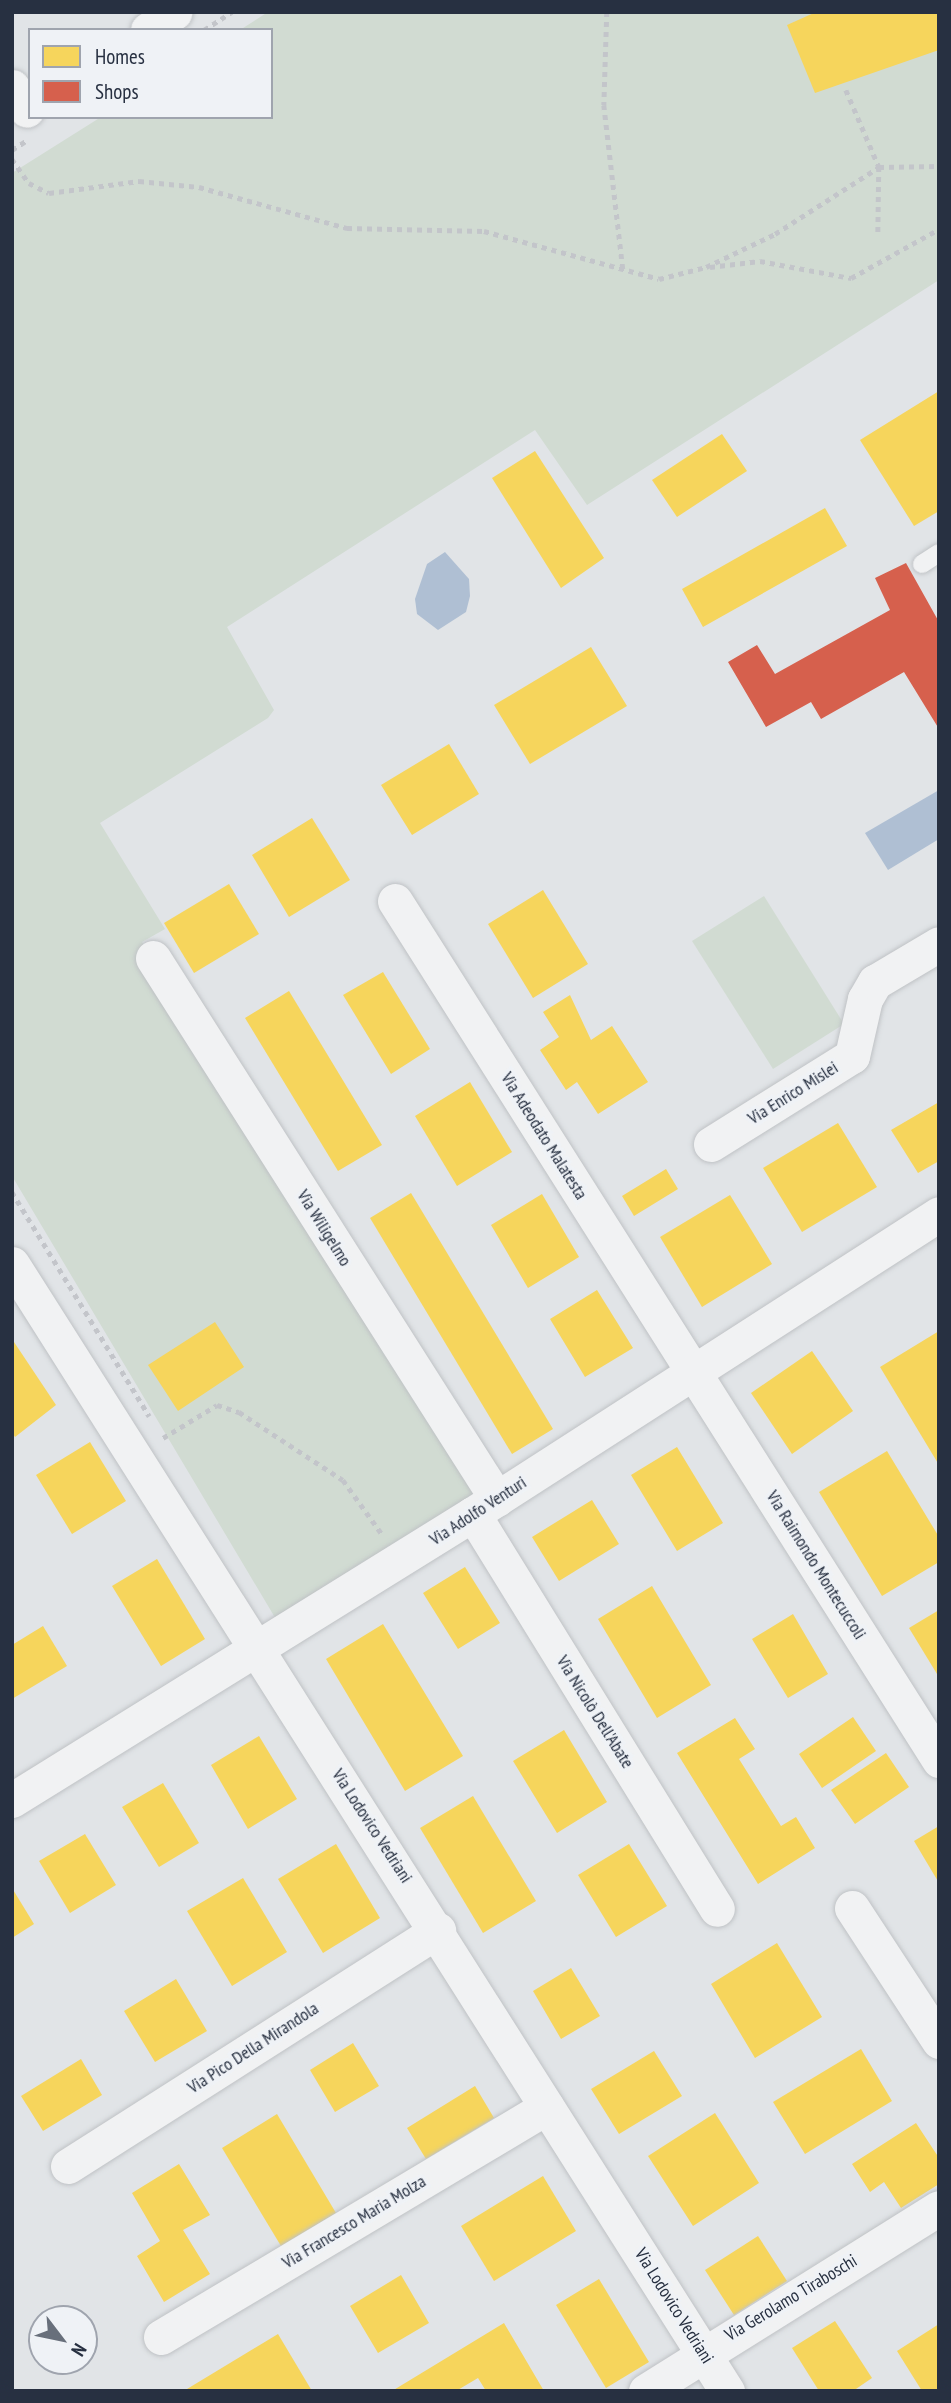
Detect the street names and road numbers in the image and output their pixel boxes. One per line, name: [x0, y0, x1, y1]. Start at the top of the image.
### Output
street label: Via Enrico Mislei: [744, 1057, 842, 1129]
street label: Via Adeodato Malatesta: [496, 1068, 592, 1204]
street label: Via Wiligelmo: [292, 1186, 356, 1270]
street label: Via Adolfo Venturi: [425, 1471, 531, 1551]
street label: Via Raimondo Montecuccoli: [761, 1487, 871, 1643]
street label: Via Nicolò Dell'Abate: [552, 1652, 638, 1772]
street label: Via Lodovico Vedriani: [327, 1765, 417, 1887]
street label: Via Pico Della Mirandola: [184, 1998, 322, 2098]
street label: Via Francesco Maria Molza: [278, 2171, 430, 2273]
street label: Via Lodovico Vedriani: [630, 2244, 718, 2368]
street label: Via Gerolamo Tiraboschi: [721, 2250, 861, 2346]

